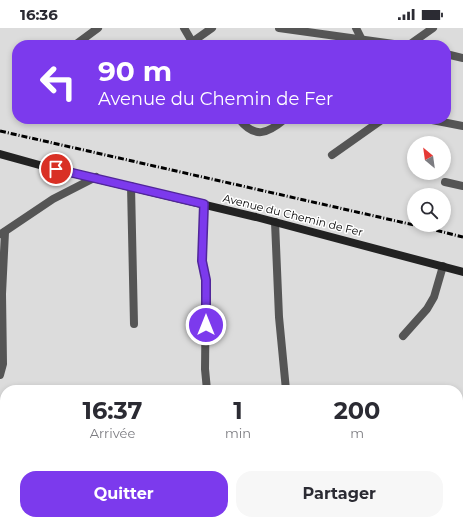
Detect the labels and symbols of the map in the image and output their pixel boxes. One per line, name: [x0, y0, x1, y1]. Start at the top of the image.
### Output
north arrow: [407, 136, 451, 180]
pin: [39, 152, 73, 186]
street label: Avenue du Chemin de Fer: [222, 191, 364, 239]
position arrow: [185, 304, 227, 346]

